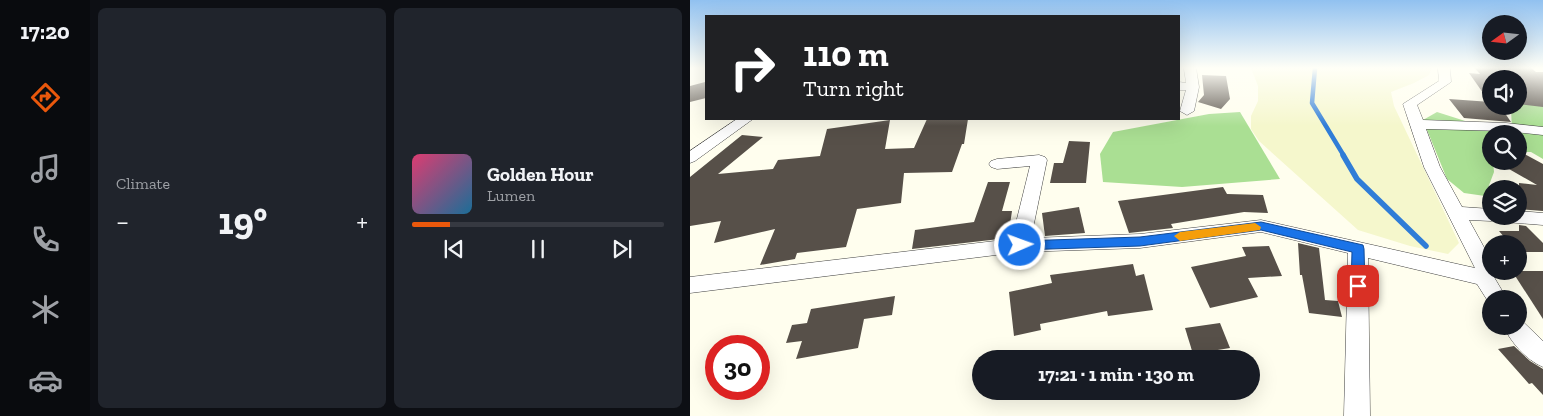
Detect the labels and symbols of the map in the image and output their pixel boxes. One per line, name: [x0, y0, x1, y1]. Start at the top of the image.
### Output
north arrow: [1482, 15, 1528, 60]
position arrow: [993, 218, 1045, 270]
pin: [1337, 265, 1379, 307]
speed limit sign: 30: [705, 335, 770, 400]

